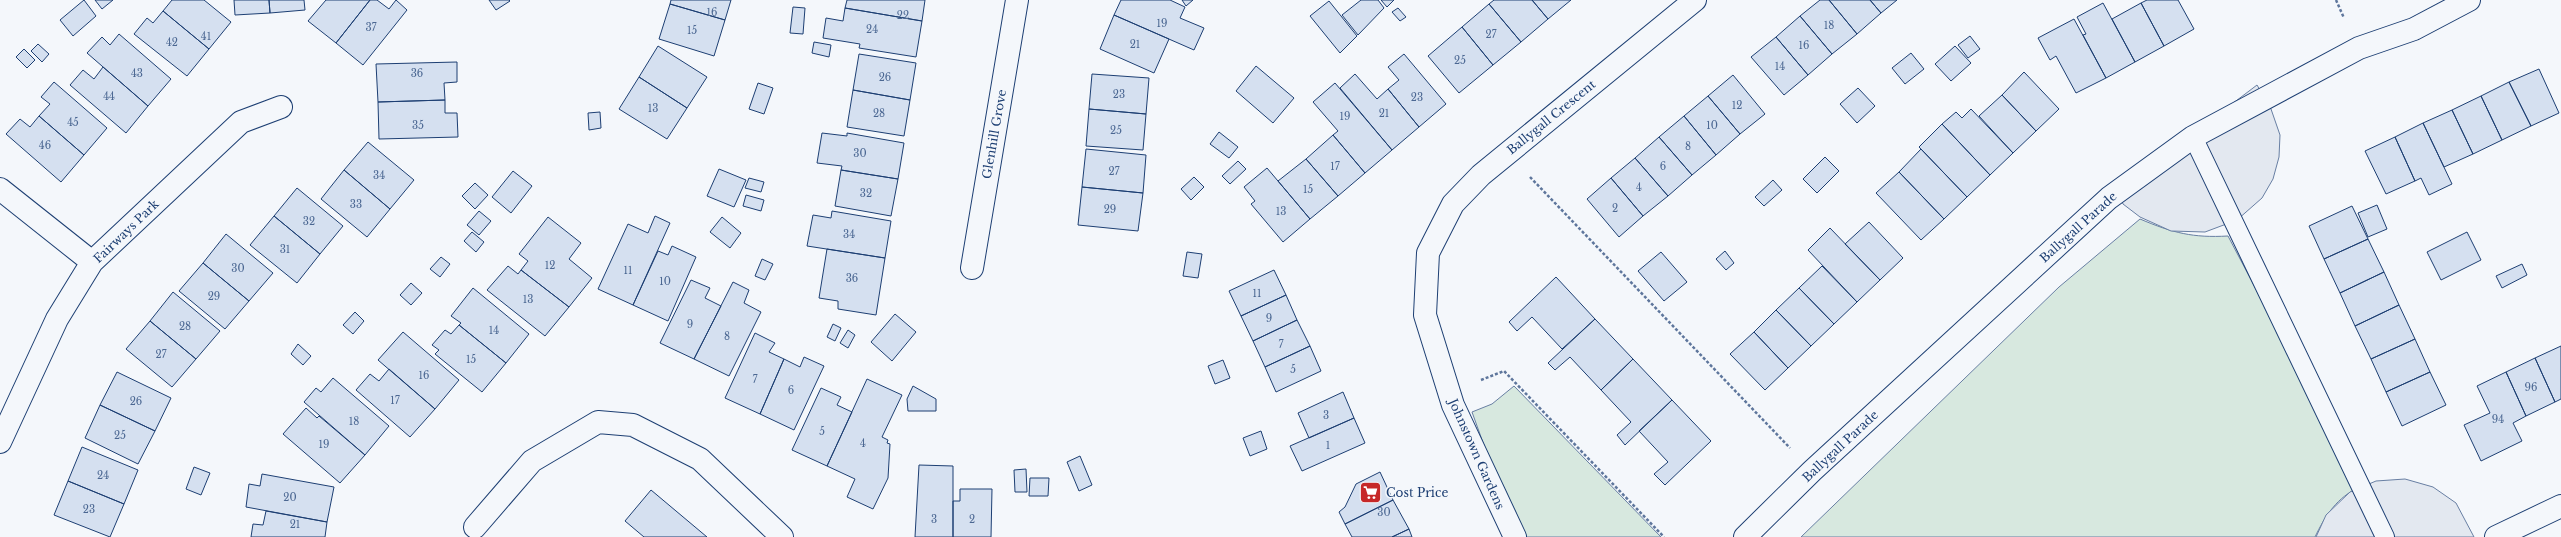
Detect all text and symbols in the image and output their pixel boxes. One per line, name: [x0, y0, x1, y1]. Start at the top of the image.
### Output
house number: 16: [707, 6, 717, 19]
house number: 22: [897, 9, 909, 22]
house number: 19: [1157, 17, 1167, 30]
house number: 18: [1824, 19, 1834, 32]
house number: 37: [365, 21, 378, 34]
house number: 24: [866, 23, 878, 36]
house number: 15: [687, 24, 697, 37]
house number: 27: [1485, 28, 1498, 41]
house number: 41: [201, 30, 211, 43]
house number: 42: [166, 36, 178, 49]
house number: 21: [1130, 38, 1140, 51]
house number: 16: [1799, 39, 1809, 52]
house number: 25: [1454, 54, 1466, 67]
house number: 14: [1775, 60, 1785, 73]
house number: 43: [131, 67, 143, 80]
house number: 36: [411, 67, 423, 80]
house number: 26: [879, 71, 891, 84]
street label: Ballygall Crescent: [1504, 76, 1599, 157]
street label: Glenhill Grove: [979, 88, 1009, 180]
house number: 23: [1113, 88, 1125, 101]
house number: 44: [103, 90, 115, 103]
house number: 23: [1411, 91, 1423, 104]
house number: 12: [1732, 99, 1742, 112]
house number: 13: [648, 102, 658, 115]
house number: 28: [873, 107, 885, 120]
house number: 21: [1379, 107, 1389, 120]
house number: 19: [1340, 110, 1350, 123]
house number: 45: [67, 116, 79, 129]
house number: 35: [412, 119, 424, 132]
house number: 10: [1706, 119, 1718, 132]
house number: 25: [1110, 124, 1122, 137]
house number: 46: [39, 139, 51, 152]
house number: 8: [1685, 140, 1691, 153]
house number: 30: [853, 147, 867, 160]
house number: 17: [1330, 160, 1341, 173]
house number: 6: [1660, 160, 1666, 173]
house number: 27: [1108, 165, 1121, 178]
house number: 34: [373, 169, 385, 182]
house number: 4: [1636, 181, 1642, 194]
house number: 15: [1303, 183, 1313, 196]
house number: 32: [860, 187, 872, 200]
street label: Ballygall Parade: [2036, 188, 2120, 265]
street label: Fairways Park: [90, 196, 162, 266]
house number: 33: [350, 198, 362, 211]
house number: 2: [1612, 202, 1618, 215]
house number: 29: [1104, 203, 1116, 216]
house number: 13: [1276, 205, 1286, 218]
house number: 32: [303, 215, 315, 228]
house number: 34: [843, 228, 855, 241]
house number: 31: [280, 243, 290, 256]
house number: 12: [545, 259, 555, 272]
house number: 30: [231, 262, 245, 275]
house number: 11: [624, 264, 632, 277]
house number: 36: [846, 272, 858, 285]
house number: 10: [659, 275, 671, 288]
house number: 11: [1253, 287, 1261, 300]
house number: 29: [208, 290, 220, 303]
house number: 13: [523, 293, 533, 306]
house number: 9: [1266, 312, 1272, 325]
house number: 9: [687, 318, 693, 331]
house number: 28: [179, 320, 191, 333]
house number: 14: [489, 324, 499, 337]
house number: 8: [724, 330, 730, 343]
house number: 7: [1278, 338, 1284, 351]
house number: 27: [155, 348, 168, 361]
house number: 15: [466, 353, 476, 366]
house number: 5: [1290, 363, 1296, 376]
house number: 16: [419, 369, 429, 382]
house number: 7: [752, 373, 758, 386]
house number: 96: [2525, 381, 2537, 394]
house number: 6: [788, 384, 794, 397]
house number: 17: [390, 394, 401, 407]
street label: Johnstown Gardens: [1445, 394, 1508, 512]
house number: 26: [130, 395, 142, 408]
street label: Ballygall Parade: [1799, 407, 1881, 485]
house number: 3: [1323, 409, 1329, 422]
house number: 94: [2492, 413, 2504, 426]
house number: 18: [349, 415, 359, 428]
house number: 5: [819, 425, 825, 438]
house number: 25: [114, 429, 126, 442]
house number: 4: [860, 437, 866, 450]
house number: 19: [319, 438, 329, 451]
house number: 1: [1326, 439, 1330, 452]
house number: 24: [97, 469, 109, 482]
supermarket icon: Cost Price: [1358, 479, 1384, 505]
place label: Cost Price: [1386, 485, 1448, 500]
house number: 20: [283, 491, 297, 504]
house number: 23: [83, 503, 95, 516]
house number: 30: [1377, 506, 1391, 519]
house number: 3: [931, 513, 937, 526]
house number: 2: [969, 513, 975, 526]
house number: 21: [290, 518, 300, 531]

